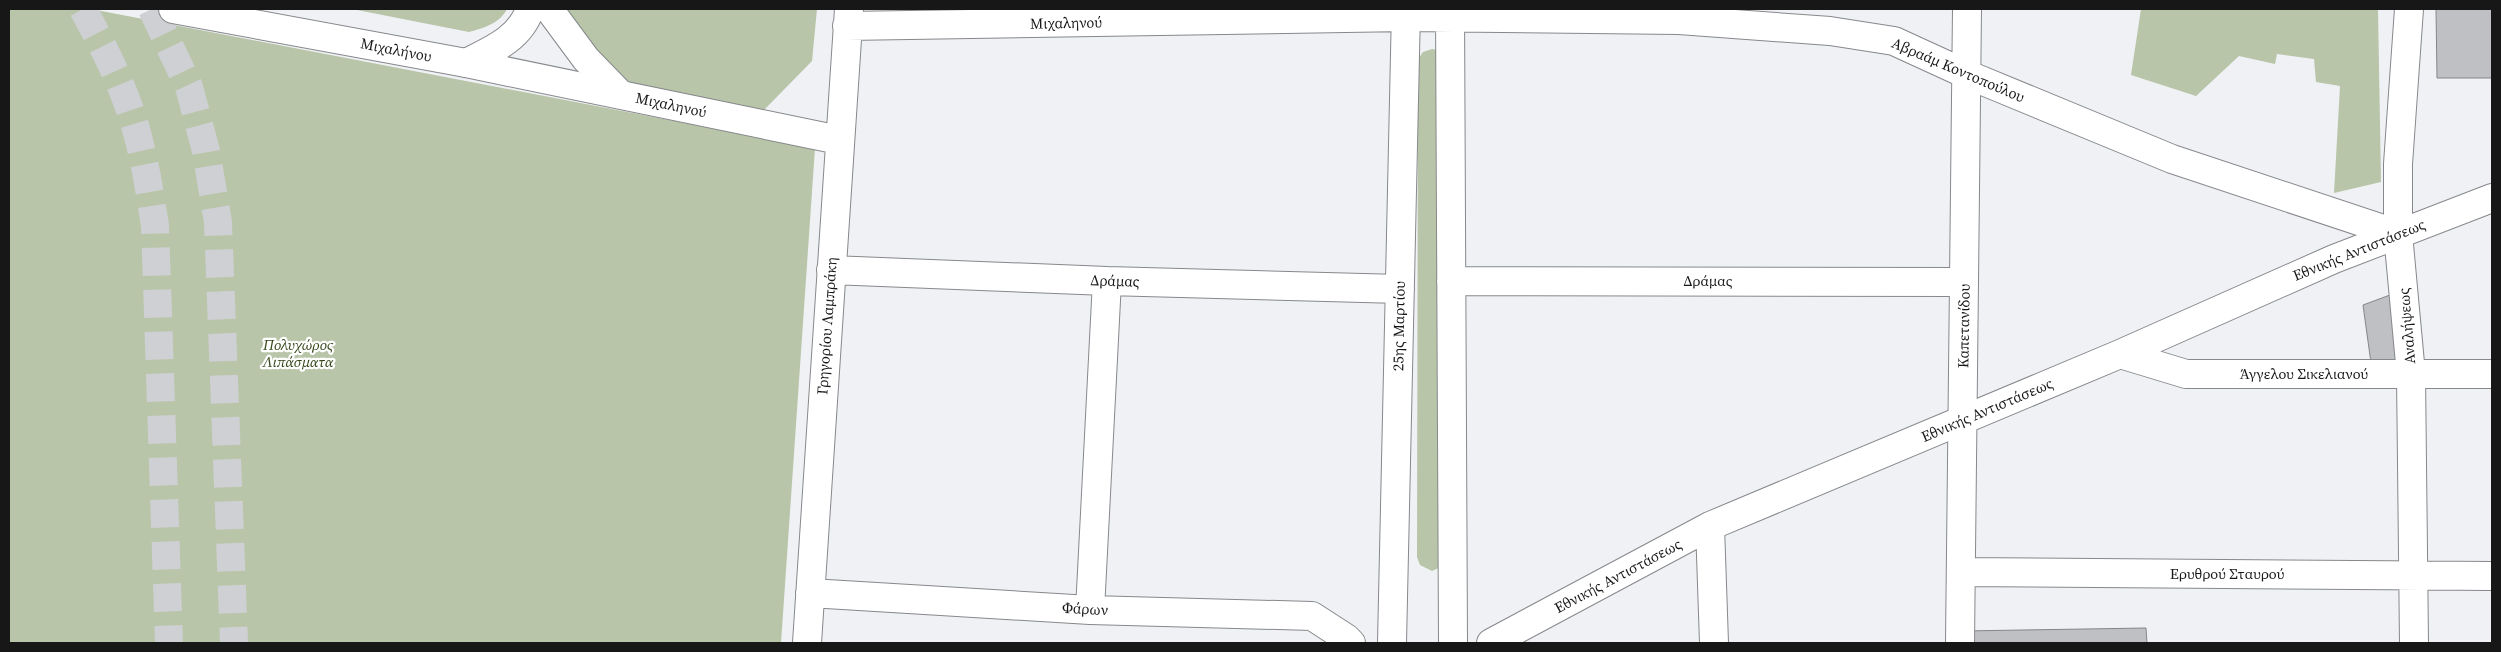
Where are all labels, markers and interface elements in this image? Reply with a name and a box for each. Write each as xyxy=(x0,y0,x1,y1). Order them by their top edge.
street label: Μιχαληνού xyxy=(1030,11,1102,34)
street label: Μιχαλήνου xyxy=(359,32,434,67)
street label: Αβραάμ Κοντοπούλου xyxy=(1888,32,2028,107)
street label: Μιχαληνού xyxy=(634,87,709,122)
street label: Εθνικής Αντιστάσεως xyxy=(2289,213,2428,286)
street label: Γρηγορίου Λαμπράκη xyxy=(811,256,842,395)
street label: Δράμας xyxy=(1090,269,1140,292)
street label: Δράμας xyxy=(1684,270,1733,291)
street label: 25ης Μαρτίου xyxy=(1387,281,1410,371)
street label: Καπετανίδου xyxy=(1952,284,1975,368)
street label: Αναλήψεως xyxy=(2393,287,2420,365)
park label: Πολυχώρος Λιπάσματα xyxy=(262,334,334,372)
street label: Άγγελου Σικελιανού xyxy=(2240,363,2368,384)
street label: Εθνικής Αντιστάσεως xyxy=(1918,372,2056,447)
street label: Εθνικής Αντιστάσεως xyxy=(1550,533,1685,618)
street label: Ερυθρού Σταυρού xyxy=(2170,563,2284,584)
street label: Φάρων xyxy=(1061,597,1109,620)

